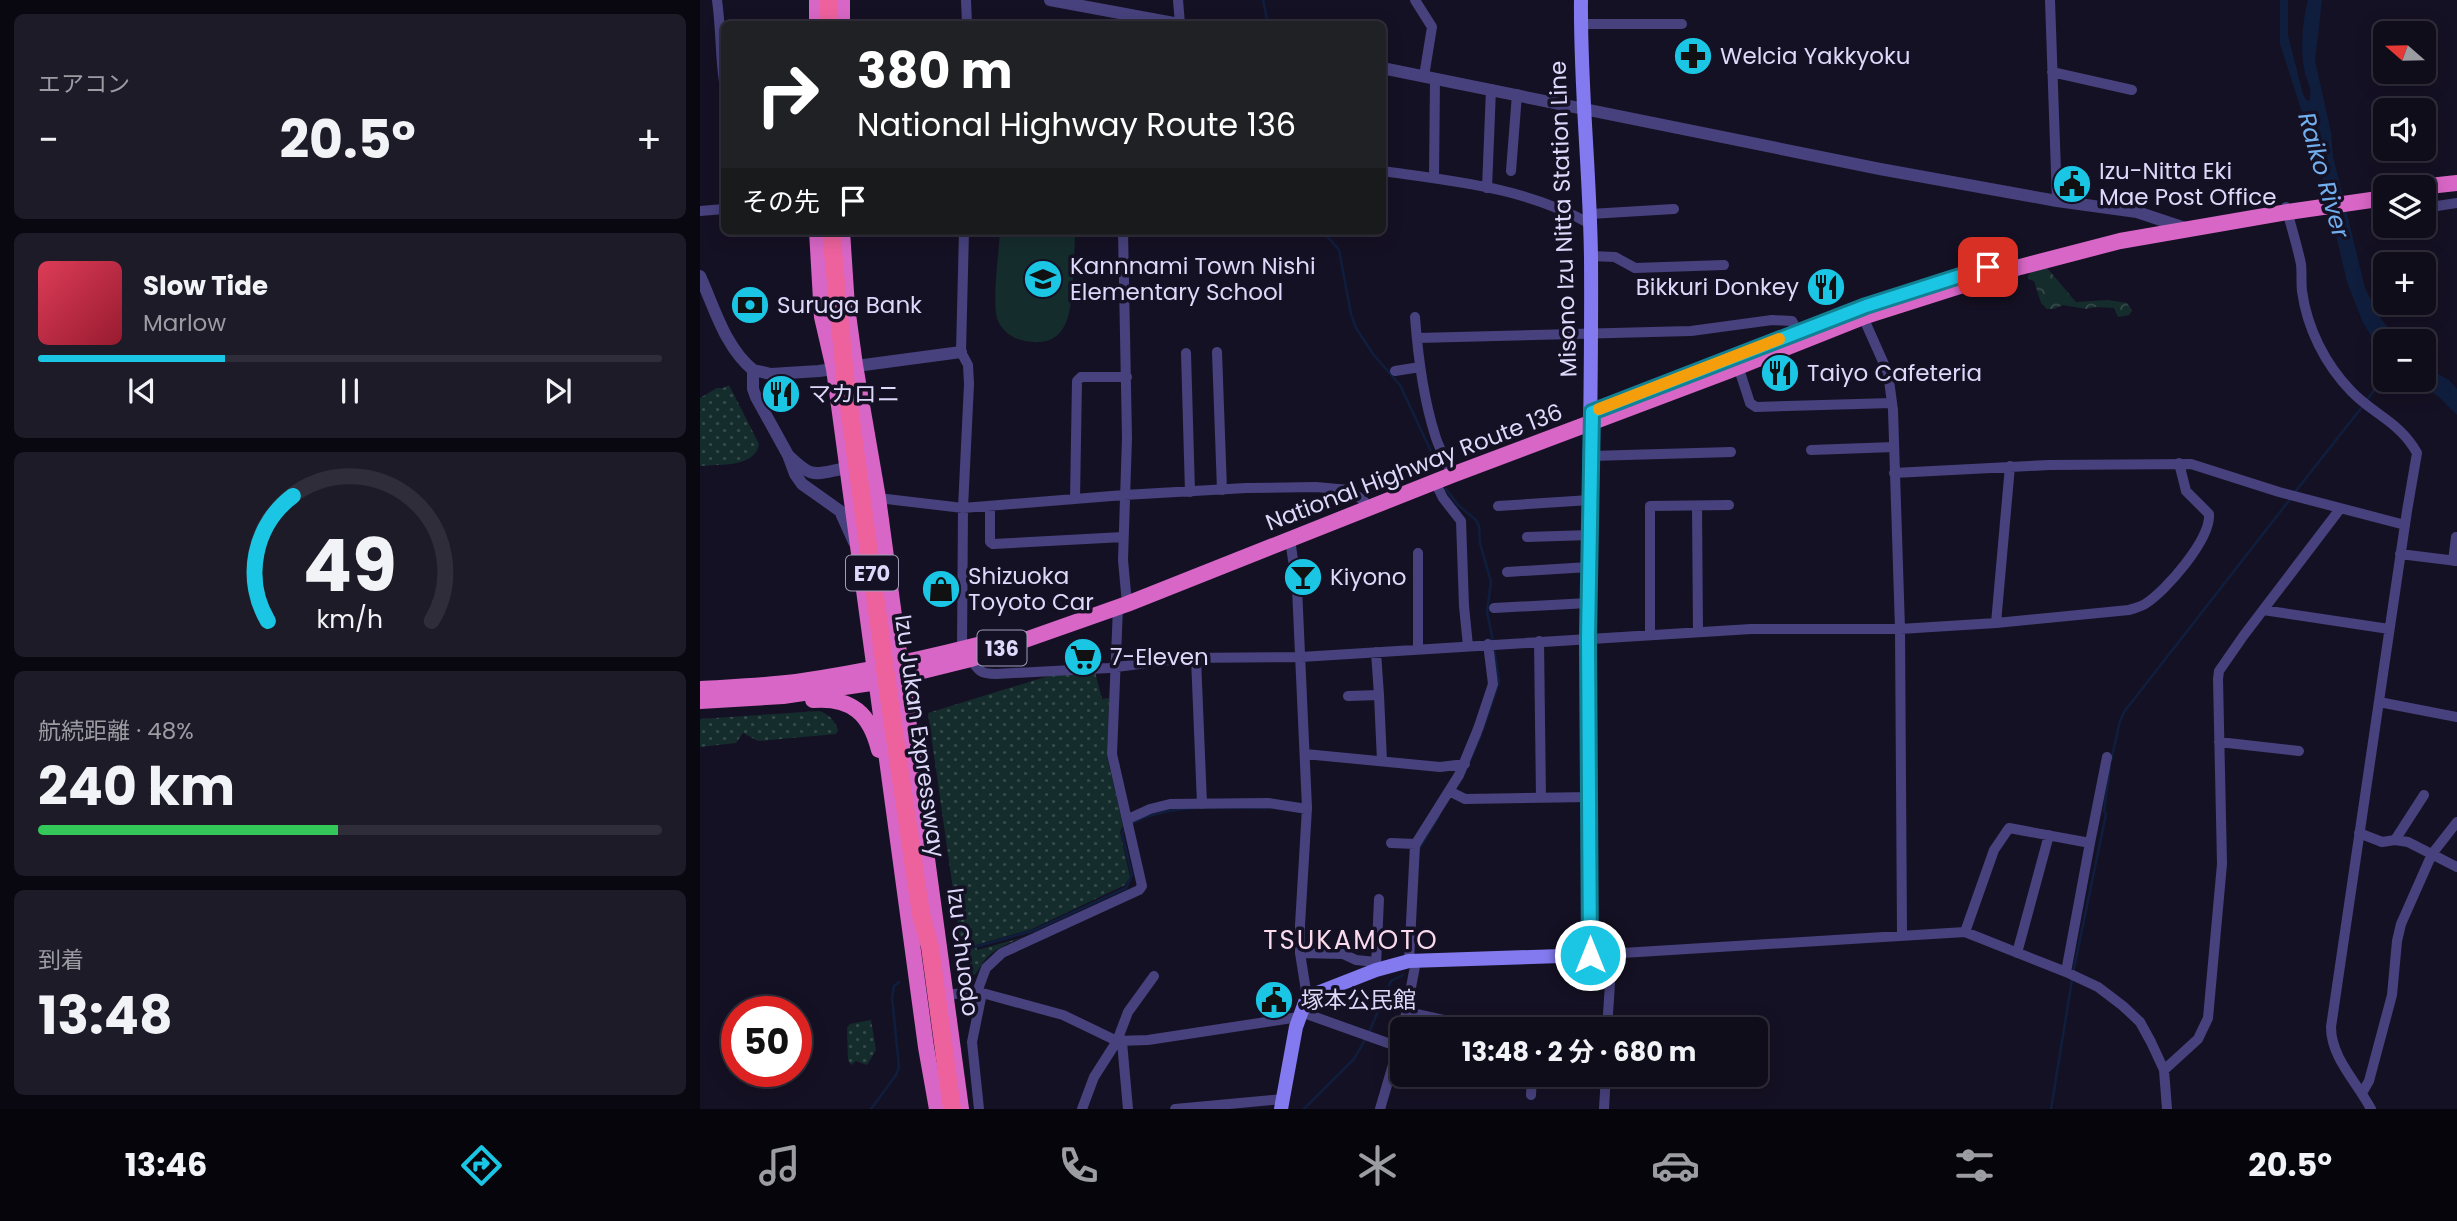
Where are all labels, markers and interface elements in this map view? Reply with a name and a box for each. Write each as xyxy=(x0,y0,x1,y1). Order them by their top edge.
north arrow xyxy=(2373,21,2436,84)
map controls xyxy=(2373,21,2436,392)
pharmacy icon: Welcia Yakkyoku xyxy=(1672,35,1714,77)
text: 380 m xyxy=(857,37,1013,105)
place label: Welcia Yakkyoku xyxy=(1720,40,1911,72)
icon: right xyxy=(742,49,833,140)
street label: Misono Izu Nitta Station Line xyxy=(1541,60,1585,378)
text: エアコン xyxy=(38,68,130,100)
button: sound xyxy=(2373,98,2436,161)
text: National Highway Route 136 xyxy=(857,102,1296,147)
text: 20.5° xyxy=(279,103,416,176)
water label: Raiko River xyxy=(2290,108,2358,243)
text: − xyxy=(38,113,59,166)
text: + xyxy=(636,113,662,166)
place label: Izu-Nitta Eki Mae Post Office xyxy=(2099,155,2276,213)
public building icon: Izu-Nitta Eki Mae Post Office xyxy=(2051,163,2093,205)
button: layers xyxy=(2373,175,2436,238)
icon: arrive xyxy=(834,182,872,220)
text: その先 xyxy=(742,184,820,220)
pin xyxy=(1958,237,2018,297)
icon: arrive xyxy=(1969,248,2007,286)
place label: Kannnami Town Nishi Elementary School xyxy=(1070,250,1316,308)
button: + xyxy=(2373,252,2436,315)
school or university icon: Kannnami Town Nishi Elementary School xyxy=(1022,258,1064,300)
restaurant icon: Bikkuri Donkey xyxy=(1805,266,1847,308)
text: Slow Tide xyxy=(143,268,268,304)
place label: Bikkuri Donkey xyxy=(1636,271,1799,303)
bank icon: Suruga Bank xyxy=(729,284,771,326)
place label: Suruga Bank xyxy=(777,289,922,321)
text: Marlow xyxy=(143,307,226,339)
button: − xyxy=(2373,329,2436,392)
restaurant icon: Taiyo Cafeteria xyxy=(1759,352,1801,394)
place label: Taiyo Cafeteria xyxy=(1807,357,1982,389)
icon: previous xyxy=(123,372,161,410)
icon: pause xyxy=(331,372,369,410)
icon: next xyxy=(539,372,577,410)
restaurant icon: マカロニ xyxy=(760,373,802,415)
place label: マカロニ xyxy=(808,378,900,410)
street label: National Highway Route 136 xyxy=(1261,396,1567,538)
text: 49 xyxy=(303,515,397,616)
road number: E70 xyxy=(846,556,898,590)
bar icon: Kiyono xyxy=(1282,556,1324,598)
place label: Shizuoka Toyoto Car xyxy=(968,560,1094,618)
place label: Kiyono xyxy=(1330,561,1407,593)
shop icon: Shizuoka Toyoto Car xyxy=(920,568,962,610)
text: km/h xyxy=(317,601,383,636)
street label: Izu Jukan Expressway xyxy=(887,613,953,859)
road number: 136 xyxy=(978,630,1026,666)
supermarket icon: 7-Eleven xyxy=(1062,636,1104,678)
place label: 7-Eleven xyxy=(1110,641,1209,673)
text: 航続距離 · 48% xyxy=(38,715,194,747)
text: 240 km xyxy=(38,750,235,823)
street label: Izu Chuodo xyxy=(939,886,987,1018)
position arrow xyxy=(1553,918,1627,992)
district label: TSUKAMOTO xyxy=(1263,922,1439,958)
text: 到着 xyxy=(38,944,84,976)
text: 13:48 xyxy=(38,979,173,1052)
public building icon: 塚本公民館 xyxy=(1253,979,1295,1021)
place label: 塚本公民館 xyxy=(1301,984,1416,1016)
speed limit sign: 50 xyxy=(721,996,812,1087)
text: 13:48 · 2 分 · 680 m xyxy=(1462,1034,1696,1070)
icon: directions xyxy=(457,1141,506,1190)
icon: music xyxy=(755,1141,804,1190)
icon: phone xyxy=(1054,1141,1103,1190)
icon: climate xyxy=(1353,1141,1402,1190)
icon: car xyxy=(1651,1141,1700,1190)
icon: filters xyxy=(1950,1141,1999,1190)
text: 13:46 xyxy=(125,1142,207,1187)
text: 20.5° xyxy=(2248,1142,2332,1187)

